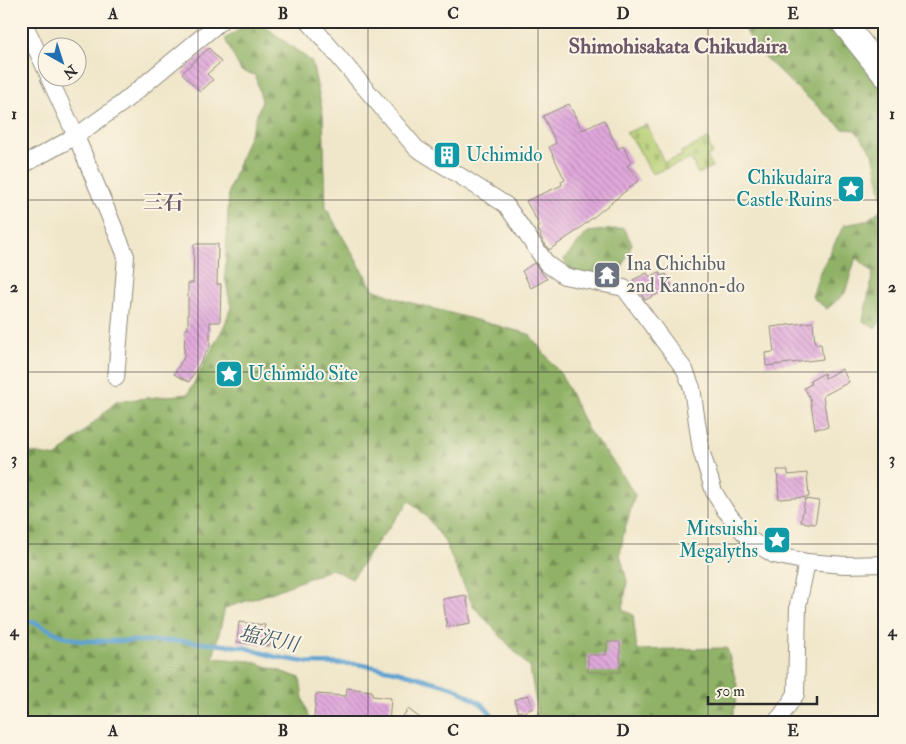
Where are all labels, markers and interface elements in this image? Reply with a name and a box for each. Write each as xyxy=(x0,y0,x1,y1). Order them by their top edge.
text: A xyxy=(107,4,119,24)
text: B xyxy=(278,4,288,24)
text: C xyxy=(447,4,459,24)
text: D xyxy=(616,4,630,24)
text: E xyxy=(787,4,799,24)
district label: Shimohisakata Chikudaira xyxy=(568,33,789,60)
north arrow xyxy=(38,38,88,88)
text: N xyxy=(59,61,81,83)
text: 1 xyxy=(11,104,17,124)
text: 1 xyxy=(889,104,895,124)
building icon: Uchimido xyxy=(432,140,462,170)
place label: Uchimido xyxy=(466,143,542,167)
place label: Chikudaira Castle Ruins xyxy=(736,166,832,212)
place icon: Chikudaira Castle Ruins xyxy=(836,174,866,204)
district label: 三石 xyxy=(143,190,183,215)
place label: Ina Chichibu 2nd Kannon-do xyxy=(626,252,745,298)
temple icon: Ina Chichibu 2nd Kannon-do xyxy=(592,260,622,290)
text: 2 xyxy=(10,277,18,297)
text: 2 xyxy=(888,277,896,297)
place icon: Uchimido Site xyxy=(214,359,244,389)
place label: Uchimido Site xyxy=(248,362,358,386)
text: 3 xyxy=(11,449,17,469)
text: 3 xyxy=(889,449,895,469)
place label: Mitsuishi Megalyths xyxy=(679,517,758,563)
place icon: Mitsuishi Megalyths xyxy=(762,525,792,555)
text: 4 xyxy=(9,621,20,641)
water label: 塩沢川 xyxy=(237,621,303,658)
text: 4 xyxy=(887,621,898,641)
scale bar xyxy=(708,674,817,706)
text: 50 m xyxy=(716,682,745,701)
text: A xyxy=(107,721,119,741)
text: B xyxy=(278,721,288,741)
text: C xyxy=(447,721,459,741)
text: D xyxy=(616,721,630,741)
text: E xyxy=(787,721,799,741)

